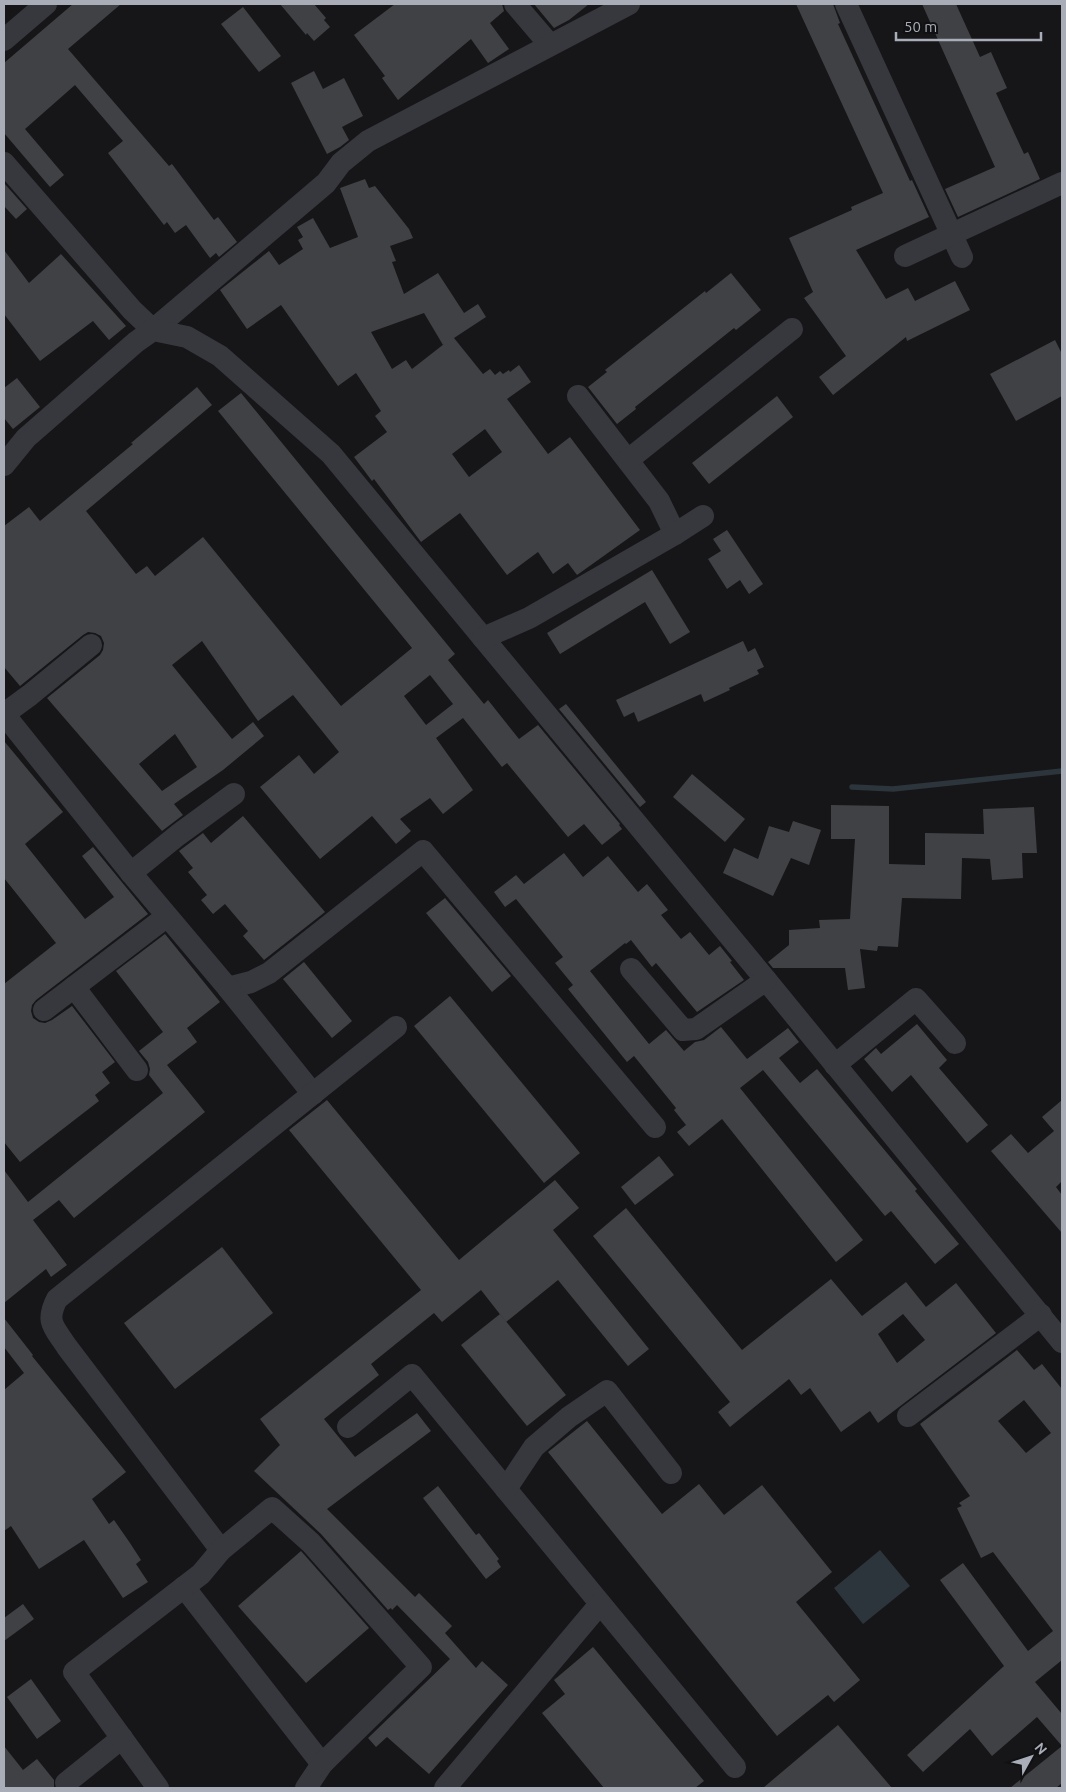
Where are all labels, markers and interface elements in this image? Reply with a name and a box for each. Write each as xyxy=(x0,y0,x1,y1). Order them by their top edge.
scale bar xyxy=(896,10,1041,42)
text: 50 m xyxy=(904,18,937,35)
north arrow xyxy=(1006,1732,1056,1782)
text: N xyxy=(1031,1739,1050,1758)

